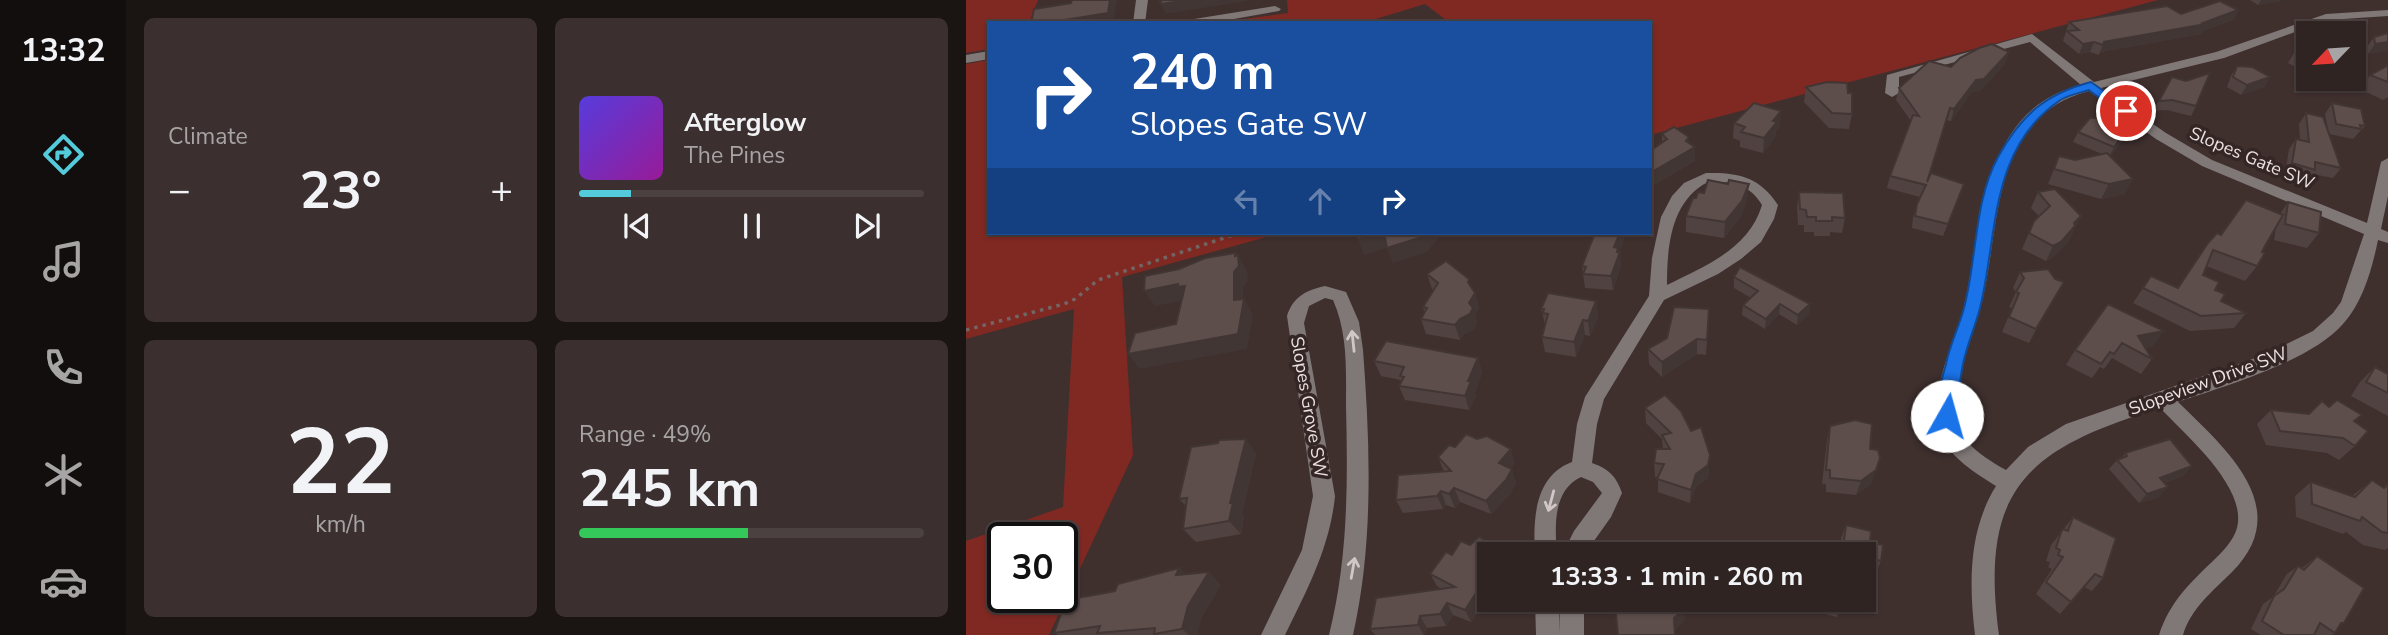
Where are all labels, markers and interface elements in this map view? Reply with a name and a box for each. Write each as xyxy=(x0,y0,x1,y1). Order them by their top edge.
north arrow xyxy=(2296,21,2366,91)
map controls xyxy=(2296,21,2366,91)
text: 13:32 xyxy=(21,29,105,72)
text: 240 m xyxy=(1130,39,1274,106)
icon: right xyxy=(1015,49,1106,140)
pin xyxy=(2096,81,2156,141)
icon: arrive xyxy=(2107,92,2145,130)
text: Slopes Gate SW xyxy=(1130,103,1367,146)
text: Afterglow xyxy=(684,105,807,140)
text: Climate xyxy=(168,121,248,152)
street label: Slopes Gate SW xyxy=(2186,121,2318,195)
icon: directions xyxy=(39,130,88,179)
text: The Pines xyxy=(684,140,785,171)
text: 23° xyxy=(299,155,382,226)
text: − xyxy=(168,165,191,216)
text: + xyxy=(490,165,513,216)
icon: left xyxy=(1228,182,1266,220)
icon: ahead xyxy=(1301,182,1339,220)
icon: right xyxy=(1374,182,1412,220)
icon: previous xyxy=(618,207,656,245)
icon: pause xyxy=(733,207,771,245)
icon: next xyxy=(848,207,886,245)
icon: music xyxy=(39,237,88,286)
one-way arrow xyxy=(1346,330,1359,353)
street label: Slopes Grove SW xyxy=(1285,335,1333,480)
street label: Slopeview Drive SW xyxy=(2125,341,2291,421)
icon: phone xyxy=(39,343,88,392)
position arrow xyxy=(1910,379,1984,453)
text: 22 xyxy=(286,401,395,525)
text: Range · 49% xyxy=(579,419,711,450)
icon: climate xyxy=(39,450,88,499)
text: 245 km xyxy=(579,453,760,524)
one-way arrow xyxy=(1544,489,1557,512)
text: km/h xyxy=(315,509,366,540)
speed limit sign: 30 xyxy=(987,522,1078,613)
icon: car xyxy=(39,557,88,606)
one-way arrow xyxy=(1347,557,1361,580)
text: 13:33 · 1 min · 260 m xyxy=(1550,559,1803,594)

